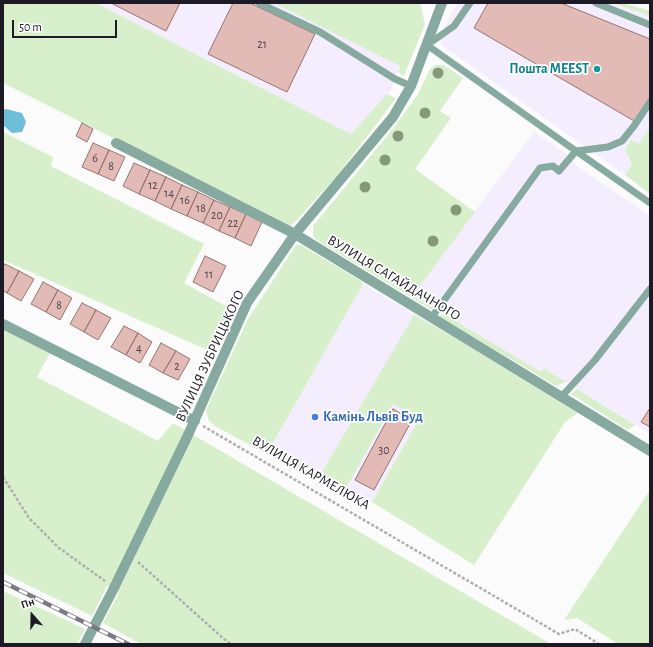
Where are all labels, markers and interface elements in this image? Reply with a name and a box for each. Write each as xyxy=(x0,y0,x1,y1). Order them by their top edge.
scale bar xyxy=(14,12,119,38)
text: 50 m xyxy=(19,21,42,33)
house number: 21 xyxy=(257,37,267,51)
place label: Пошта MEEST xyxy=(509,61,589,77)
marker: Пошта MEEST xyxy=(592,64,602,74)
house number: 6 xyxy=(92,151,98,165)
house number: 8 xyxy=(108,159,114,173)
house number: 12 xyxy=(148,178,158,192)
house number: 14 xyxy=(164,186,174,200)
house number: 16 xyxy=(180,193,190,207)
house number: 18 xyxy=(196,201,206,215)
house number: 20 xyxy=(211,208,223,222)
house number: 22 xyxy=(228,216,238,230)
street label: ВУЛИЦЯ САГАЙДАЧНОГО xyxy=(324,232,464,324)
house number: 11 xyxy=(205,267,213,281)
street label: ВУЛИЦЯ ЗУБРИЦЬКОГО xyxy=(172,287,248,425)
house number: 8 xyxy=(56,298,62,312)
house number: 4 xyxy=(136,341,142,355)
house number: 2 xyxy=(174,359,180,373)
place label: Камінь Львів Буд xyxy=(323,409,423,425)
marker: Камінь Львів Буд xyxy=(310,412,320,422)
street label: ВУЛИЦЯ КАРМЕЛЮКА xyxy=(249,432,373,514)
house number: 30 xyxy=(378,443,390,457)
north arrow xyxy=(12,595,52,635)
text: Пн xyxy=(20,596,36,611)

